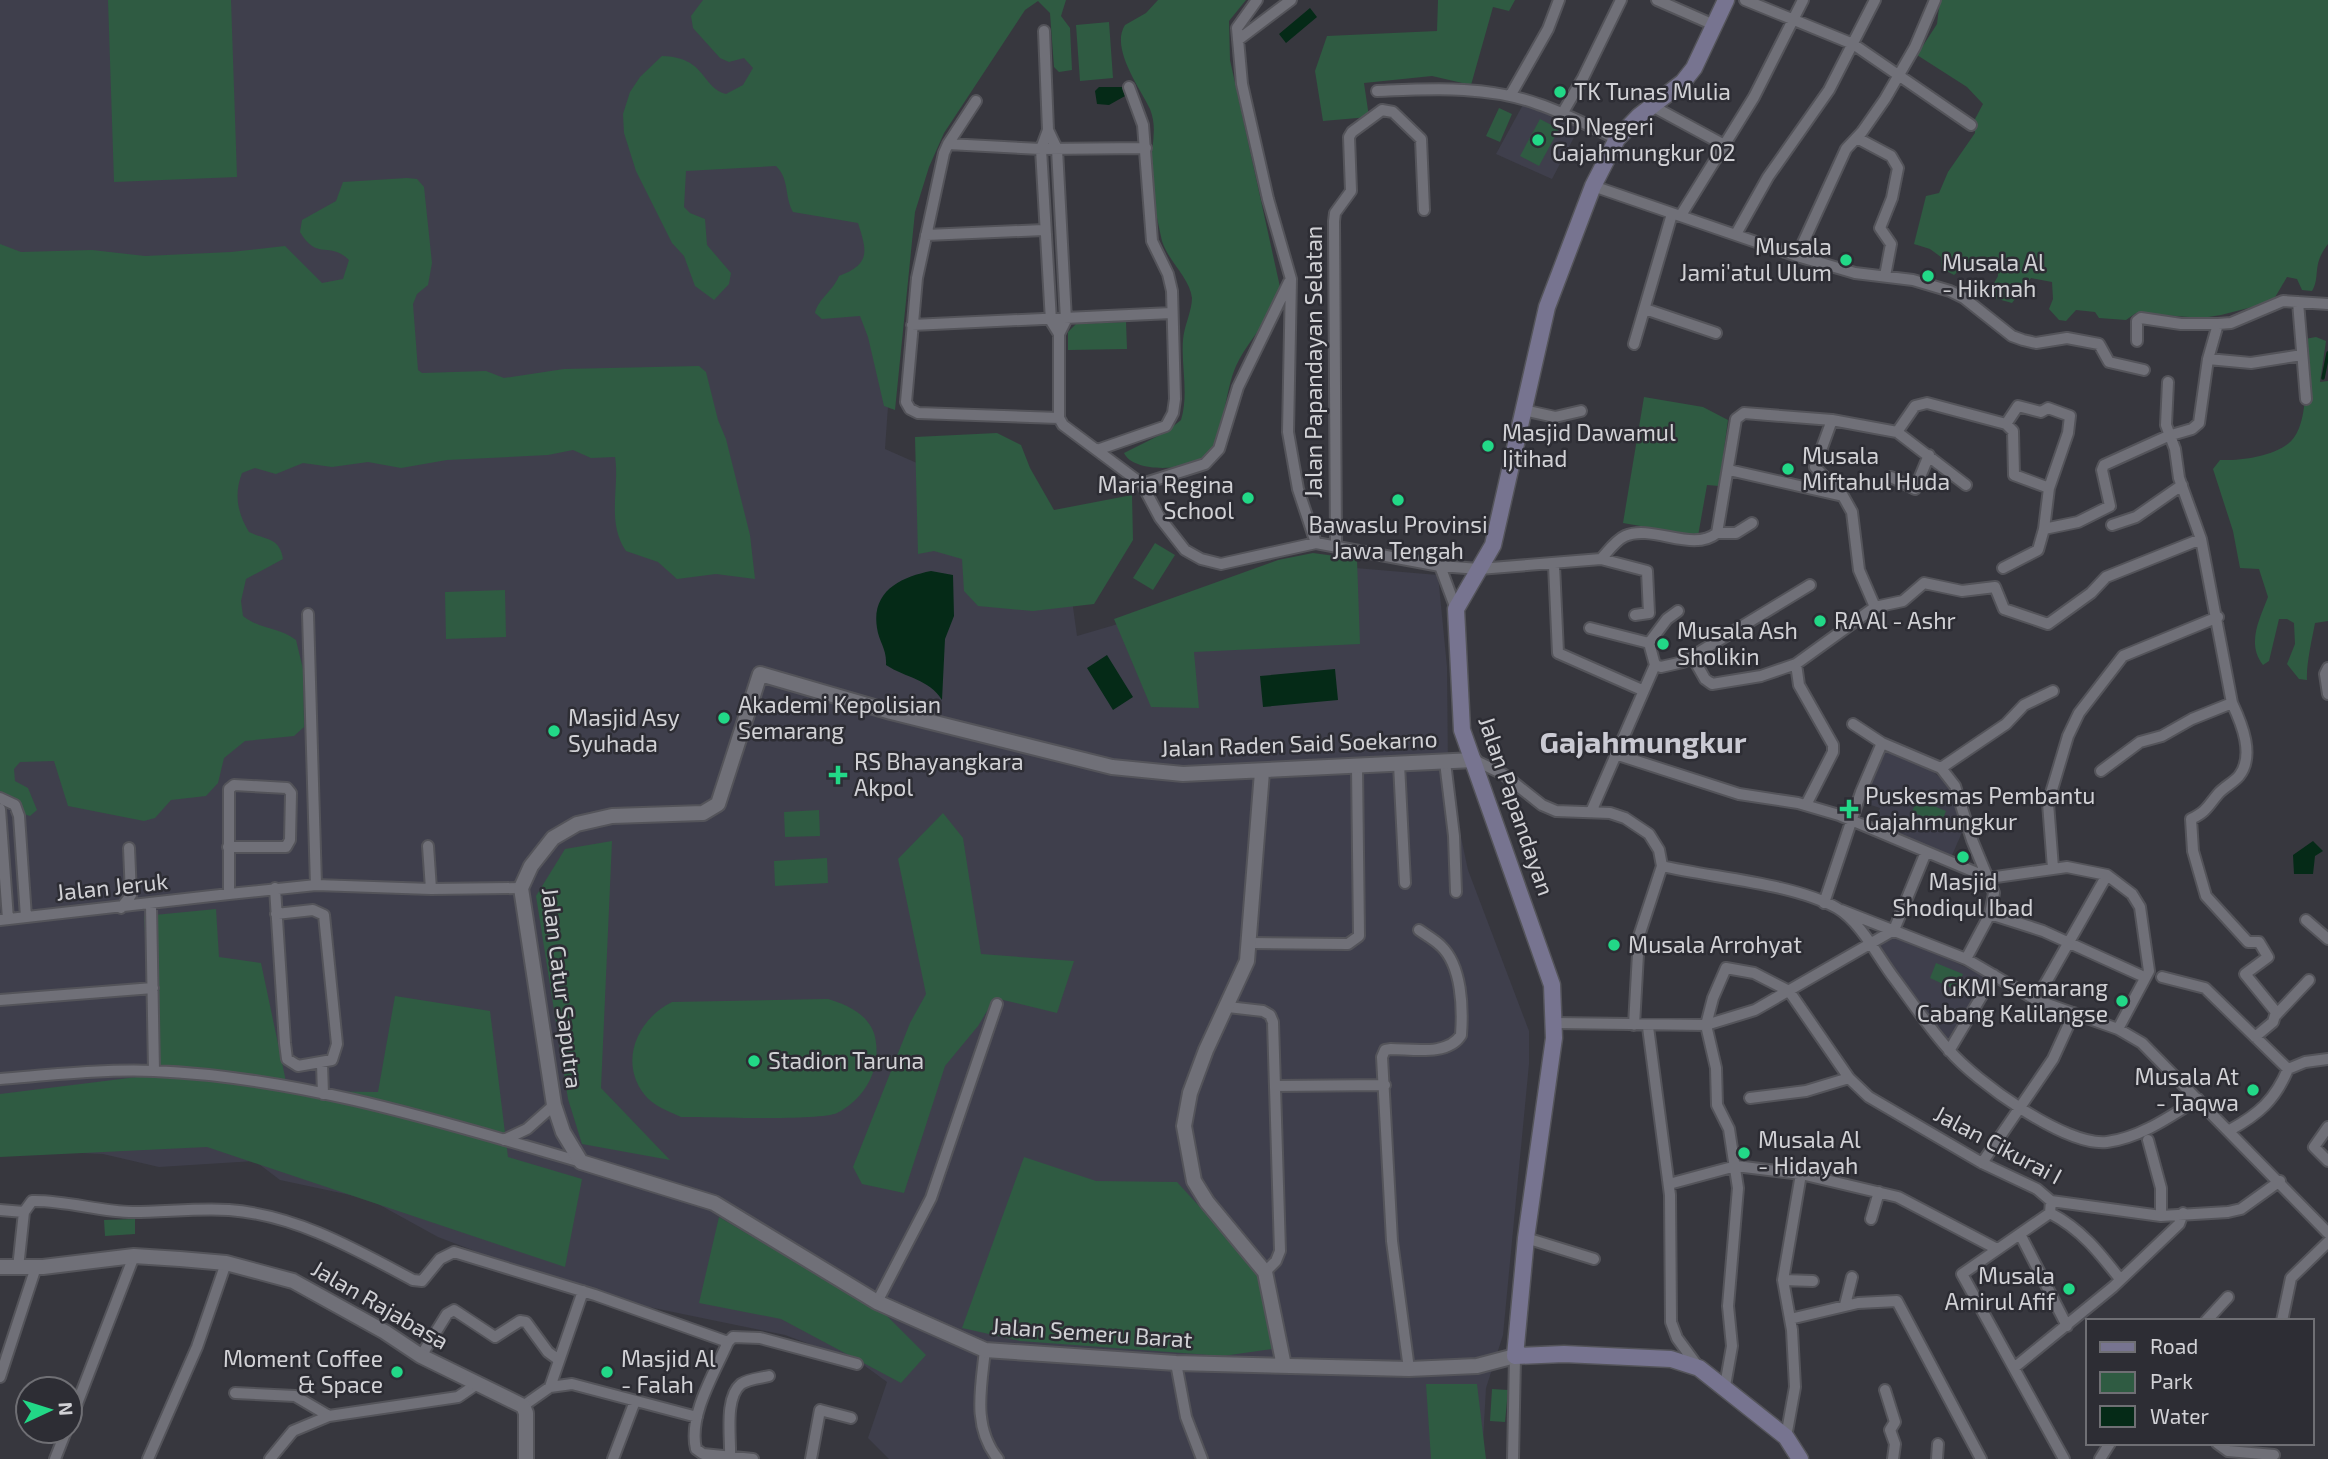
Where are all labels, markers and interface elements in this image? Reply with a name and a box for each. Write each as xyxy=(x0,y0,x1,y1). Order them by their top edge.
place label: TK Tunas Mulia xyxy=(1574,77,1731,105)
marker: TK Tunas Mulia xyxy=(1552,84,1568,100)
place label: SD Negeri Gajahmungkur 02 xyxy=(1552,112,1736,166)
marker: SD Negeri Gajahmungkur 02 xyxy=(1530,132,1546,148)
street label: Jalan Papandayan Selatan xyxy=(1299,226,1327,498)
place label: Musala Jami'atul Ulum xyxy=(1680,232,1832,286)
place label: Musala Al - Hikmah xyxy=(1942,248,2045,302)
marker: Musala Jami'atul Ulum xyxy=(1838,252,1854,268)
marker: Musala Al - Hikmah xyxy=(1920,268,1936,284)
place label: Masjid Dawamul Ijtihad xyxy=(1502,418,1676,472)
marker: Masjid Dawamul Ijtihad xyxy=(1480,438,1496,454)
place label: Musala Miftahul Huda xyxy=(1802,441,1950,495)
marker: Musala Miftahul Huda xyxy=(1780,461,1796,477)
place label: Maria Regina School xyxy=(1098,470,1234,524)
marker: Maria Regina School xyxy=(1240,490,1256,506)
marker: Bawaslu Provinsi Jawa Tengah xyxy=(1390,492,1406,508)
place label: Bawaslu Provinsi Jawa Tengah xyxy=(1308,510,1488,564)
place label: RA Al - Ashr xyxy=(1834,606,1956,634)
marker: RA Al - Ashr xyxy=(1812,613,1828,629)
place label: Musala Ash Sholikin xyxy=(1677,616,1798,670)
marker: Musala Ash Sholikin xyxy=(1655,636,1671,652)
place label: Akademi Kepolisian Semarang xyxy=(738,690,941,744)
place label: Masjid Asy Syuhada xyxy=(568,703,680,757)
marker: Akademi Kepolisian Semarang xyxy=(716,710,732,726)
street label: Jalan Papandayan xyxy=(1473,712,1561,899)
marker: Masjid Asy Syuhada xyxy=(546,723,562,739)
district label: Gajahmungkur xyxy=(1539,723,1747,759)
street label: Jalan Raden Said Soekarno xyxy=(1160,724,1438,762)
place label: RS Bhayangkara Akpol xyxy=(854,747,1024,801)
marker: RS Bhayangkara Akpol xyxy=(828,765,848,785)
place label: Puskesmas Pembantu Gajahmungkur xyxy=(1865,781,2095,835)
marker: Puskesmas Pembantu Gajahmungkur xyxy=(1839,799,1859,819)
marker: Masjid Shodiqul Ibad xyxy=(1955,849,1971,865)
street label: Jalan Jeruk xyxy=(55,866,169,906)
place label: Masjid Shodiqul Ibad xyxy=(1893,867,2033,921)
street label: Jalan Catur Saputra xyxy=(537,886,589,1090)
place label: Musala Arrohyat xyxy=(1628,930,1802,958)
marker: Musala Arrohyat xyxy=(1606,937,1622,953)
place label: GKMI Semarang Cabang Kalilangse xyxy=(1917,973,2108,1027)
marker: GKMI Semarang Cabang Kalilangse xyxy=(2114,993,2130,1009)
place label: Stadion Taruna xyxy=(768,1046,924,1074)
marker: Stadion Taruna xyxy=(746,1053,762,1069)
place label: Musala At - Taqwa xyxy=(2135,1062,2239,1116)
marker: Musala At - Taqwa xyxy=(2245,1082,2261,1098)
street label: Jalan Cikurai I xyxy=(1930,1099,2067,1190)
place label: Musala Al - Hidayah xyxy=(1758,1125,1861,1179)
marker: Musala Al - Hidayah xyxy=(1736,1145,1752,1161)
street label: Jalan Rajabasa xyxy=(307,1254,454,1355)
place label: Musala Amirul Afif xyxy=(1945,1261,2056,1315)
marker: Musala Amirul Afif xyxy=(2061,1281,2077,1297)
street label: Jalan Semeru Barat xyxy=(991,1311,1194,1353)
legend xyxy=(2086,1319,2314,1445)
text: Road xyxy=(2150,1333,2198,1358)
place label: Moment Coffee & Space xyxy=(223,1344,383,1398)
place label: Masjid Al - Falah xyxy=(621,1344,716,1398)
marker: Moment Coffee & Space xyxy=(389,1364,405,1380)
marker: Masjid Al - Falah xyxy=(599,1364,615,1380)
text: Park xyxy=(2150,1368,2193,1393)
north arrow xyxy=(14,1375,84,1445)
text: N xyxy=(55,1401,78,1416)
text: Water xyxy=(2150,1403,2209,1428)

